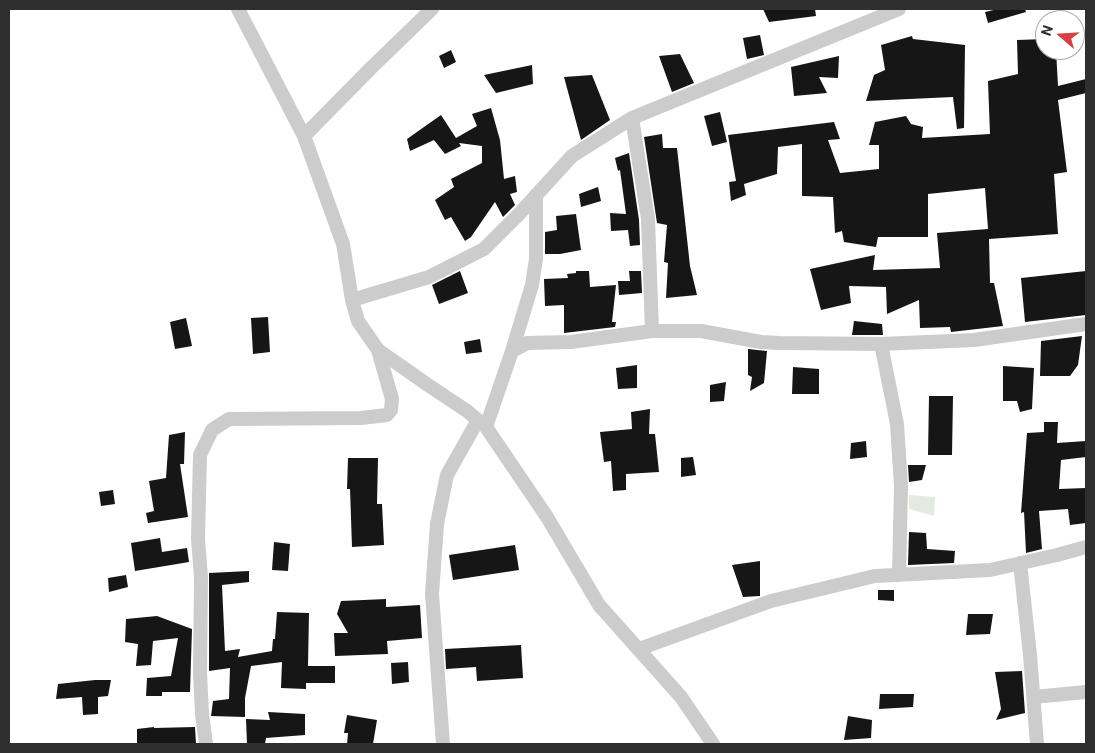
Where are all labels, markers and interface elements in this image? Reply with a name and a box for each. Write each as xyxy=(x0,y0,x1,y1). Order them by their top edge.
north arrow xyxy=(1035,10,1085,60)
text: N xyxy=(1038,23,1056,38)

